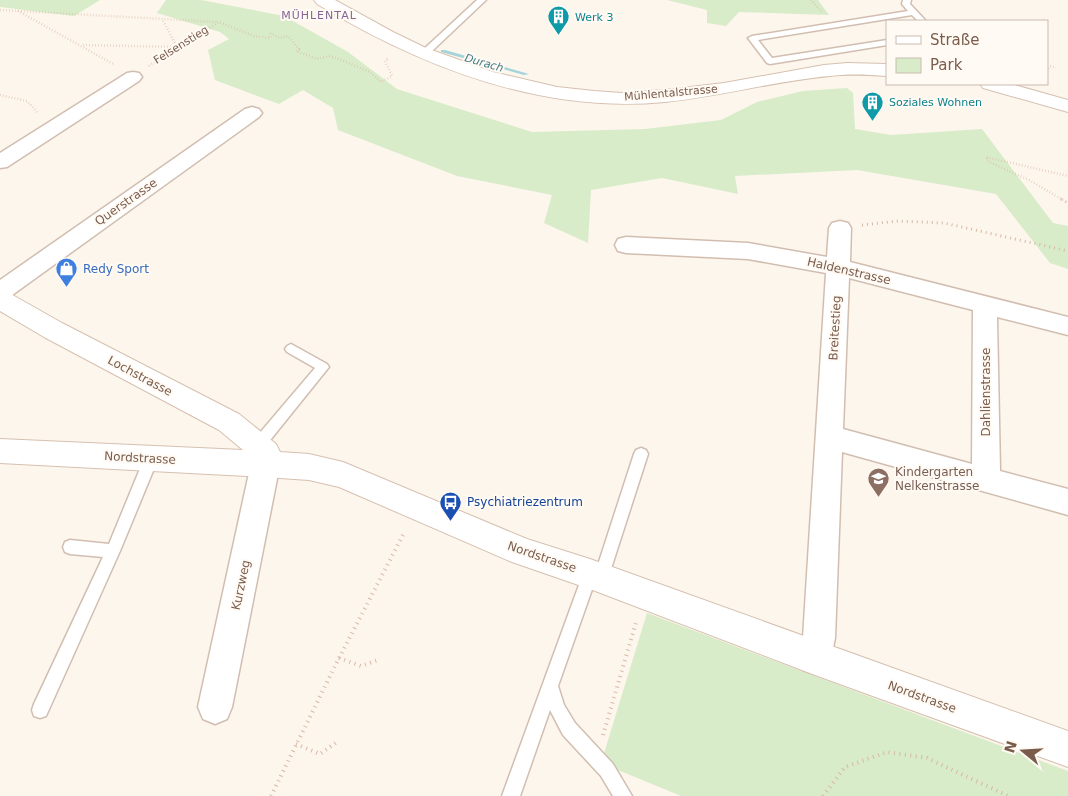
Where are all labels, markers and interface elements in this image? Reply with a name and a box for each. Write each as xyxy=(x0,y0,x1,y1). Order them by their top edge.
building icon: Werk 3 xyxy=(547,5,571,36)
district label: MÜHLENTAL xyxy=(281,9,357,22)
place label: Werk 3 xyxy=(575,11,613,24)
legend xyxy=(886,20,1048,85)
street label: Felsenstieg xyxy=(151,23,211,67)
text: Straße xyxy=(930,31,979,49)
water label: Durach xyxy=(463,51,505,75)
text: Park xyxy=(930,56,963,74)
street label: Mühlentalstrasse xyxy=(624,82,719,104)
building icon: Soziales Wohnen xyxy=(861,90,885,121)
place label: Soziales Wohnen xyxy=(889,96,982,109)
street label: Querstrasse xyxy=(92,175,160,229)
street label: Haldenstrasse xyxy=(806,255,892,287)
shop icon: Redy Sport xyxy=(55,257,79,288)
place label: Redy Sport xyxy=(83,262,149,276)
street label: Breitestieg xyxy=(826,295,844,361)
street label: Dahlienstrasse xyxy=(979,348,993,437)
street label: Lochstrasse xyxy=(105,353,175,399)
street label: Nordstrasse xyxy=(104,449,176,467)
place label: Kindergarten Nelkenstrasse xyxy=(895,465,979,493)
school or university icon: Kindergarten Nelkenstrasse xyxy=(867,467,891,498)
bus stop icon: Psychiatriezentrum xyxy=(439,490,463,521)
place label: Psychiatriezentrum xyxy=(467,495,583,509)
street label: Nordstrasse xyxy=(506,539,578,575)
street label: Kurzweg xyxy=(229,559,253,611)
street label: Nordstrasse xyxy=(886,678,958,716)
north arrow xyxy=(998,726,1048,776)
text: N xyxy=(1001,739,1020,755)

